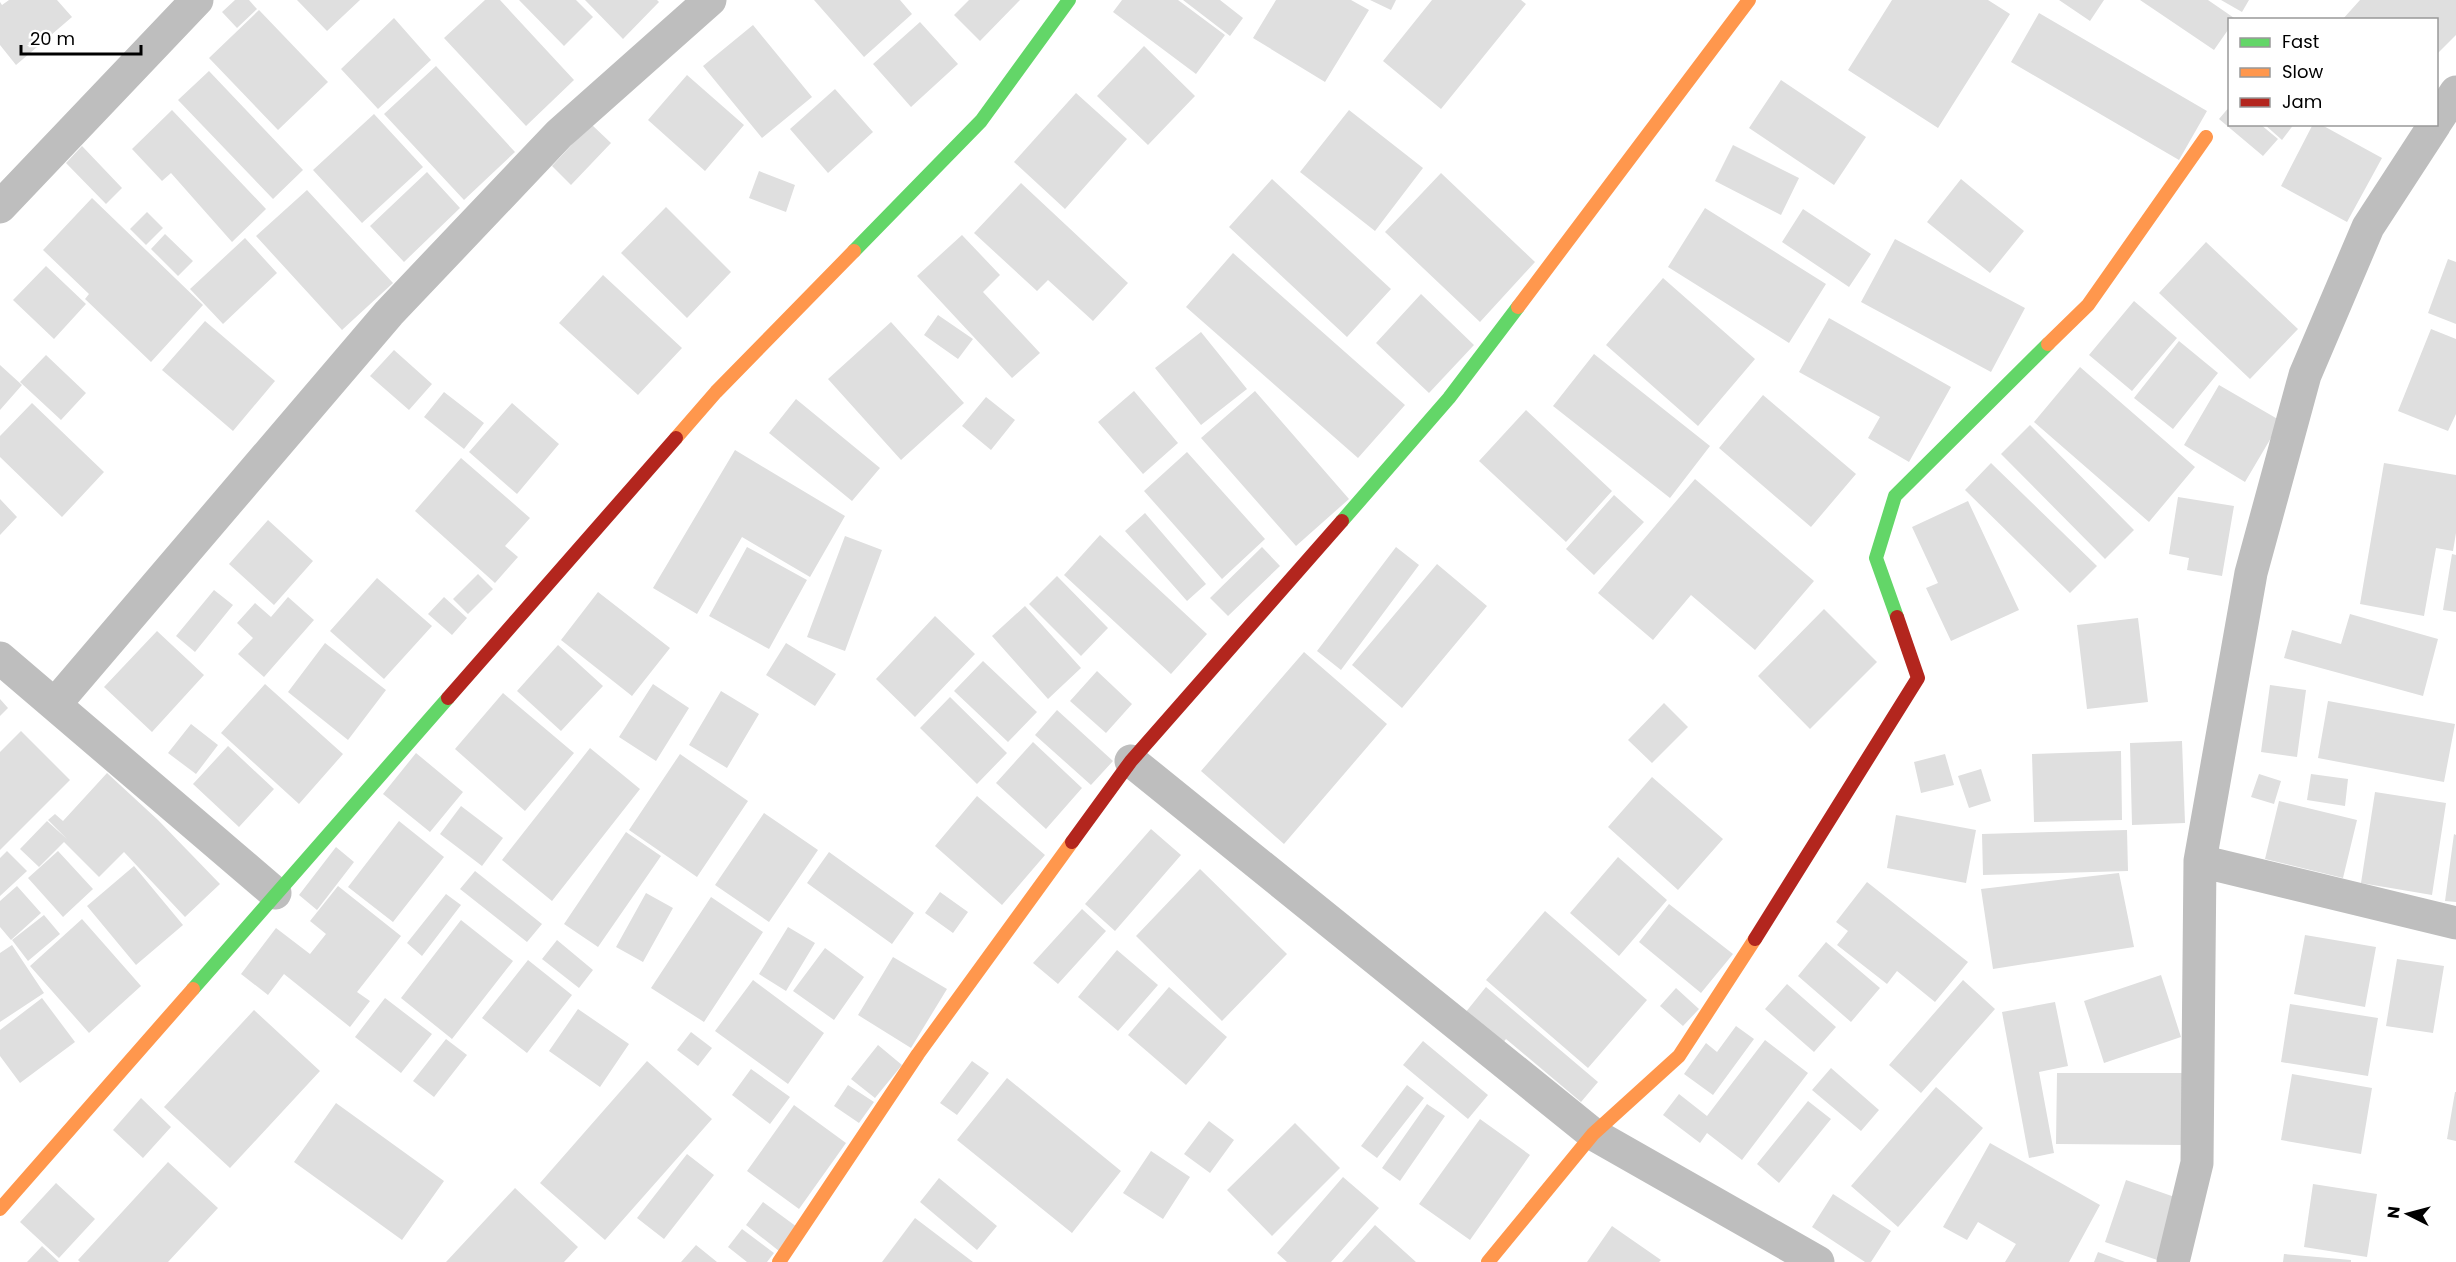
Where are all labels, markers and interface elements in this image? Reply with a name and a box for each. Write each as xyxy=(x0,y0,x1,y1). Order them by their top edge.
scale bar xyxy=(21,18,141,56)
legend xyxy=(2228,18,2438,126)
text: 20 m xyxy=(30,26,75,51)
text: Fast xyxy=(2282,29,2319,54)
text: Slow xyxy=(2282,59,2324,84)
text: Jam xyxy=(2282,89,2322,114)
north arrow xyxy=(2378,1184,2438,1244)
text: N xyxy=(2382,1205,2406,1220)

